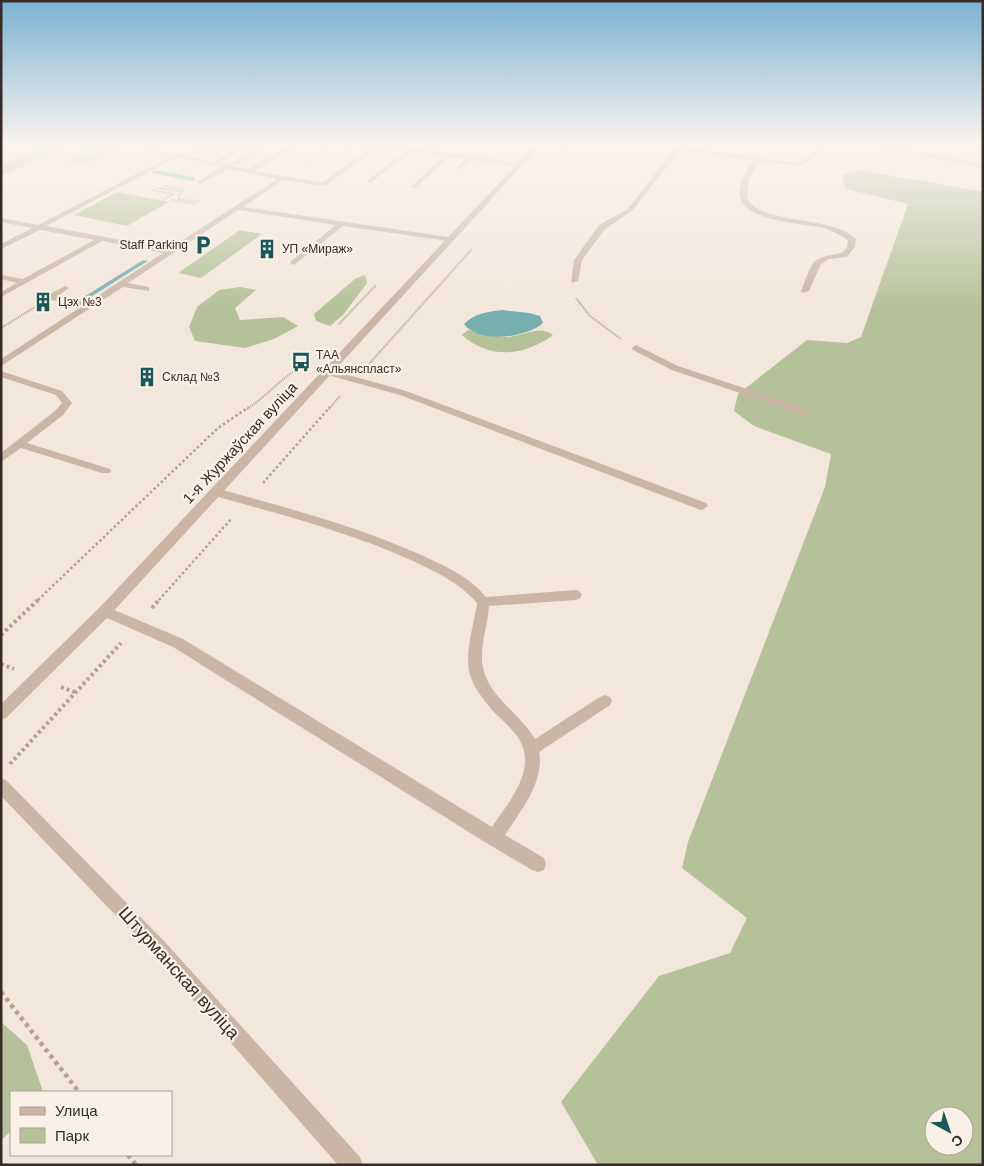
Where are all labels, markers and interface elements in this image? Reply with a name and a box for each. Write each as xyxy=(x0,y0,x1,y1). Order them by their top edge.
parking icon: Staff Parking xyxy=(192,234,214,256)
place label: Staff Parking xyxy=(120,238,188,252)
building icon: УП «Мираж» xyxy=(256,238,278,260)
place label: УП «Мираж» xyxy=(282,242,353,256)
building icon: Цэх №3 xyxy=(32,291,54,313)
place label: Цэх №3 xyxy=(58,295,102,309)
place label: ТАА «Альянспласт» xyxy=(316,348,402,376)
bus stop icon: ТАА «Альянспласт» xyxy=(290,351,312,373)
building icon: Склад №3 xyxy=(136,366,158,388)
place label: Склад №3 xyxy=(162,370,220,384)
street label: 1-я Журжаўская вуліца xyxy=(179,378,301,507)
street label: Штурманская вуліца xyxy=(114,903,244,1044)
legend xyxy=(10,1091,172,1156)
text: Улица xyxy=(55,1102,98,1119)
north arrow xyxy=(924,1106,974,1156)
text: Парк xyxy=(55,1127,89,1144)
text: С xyxy=(948,1132,966,1150)

